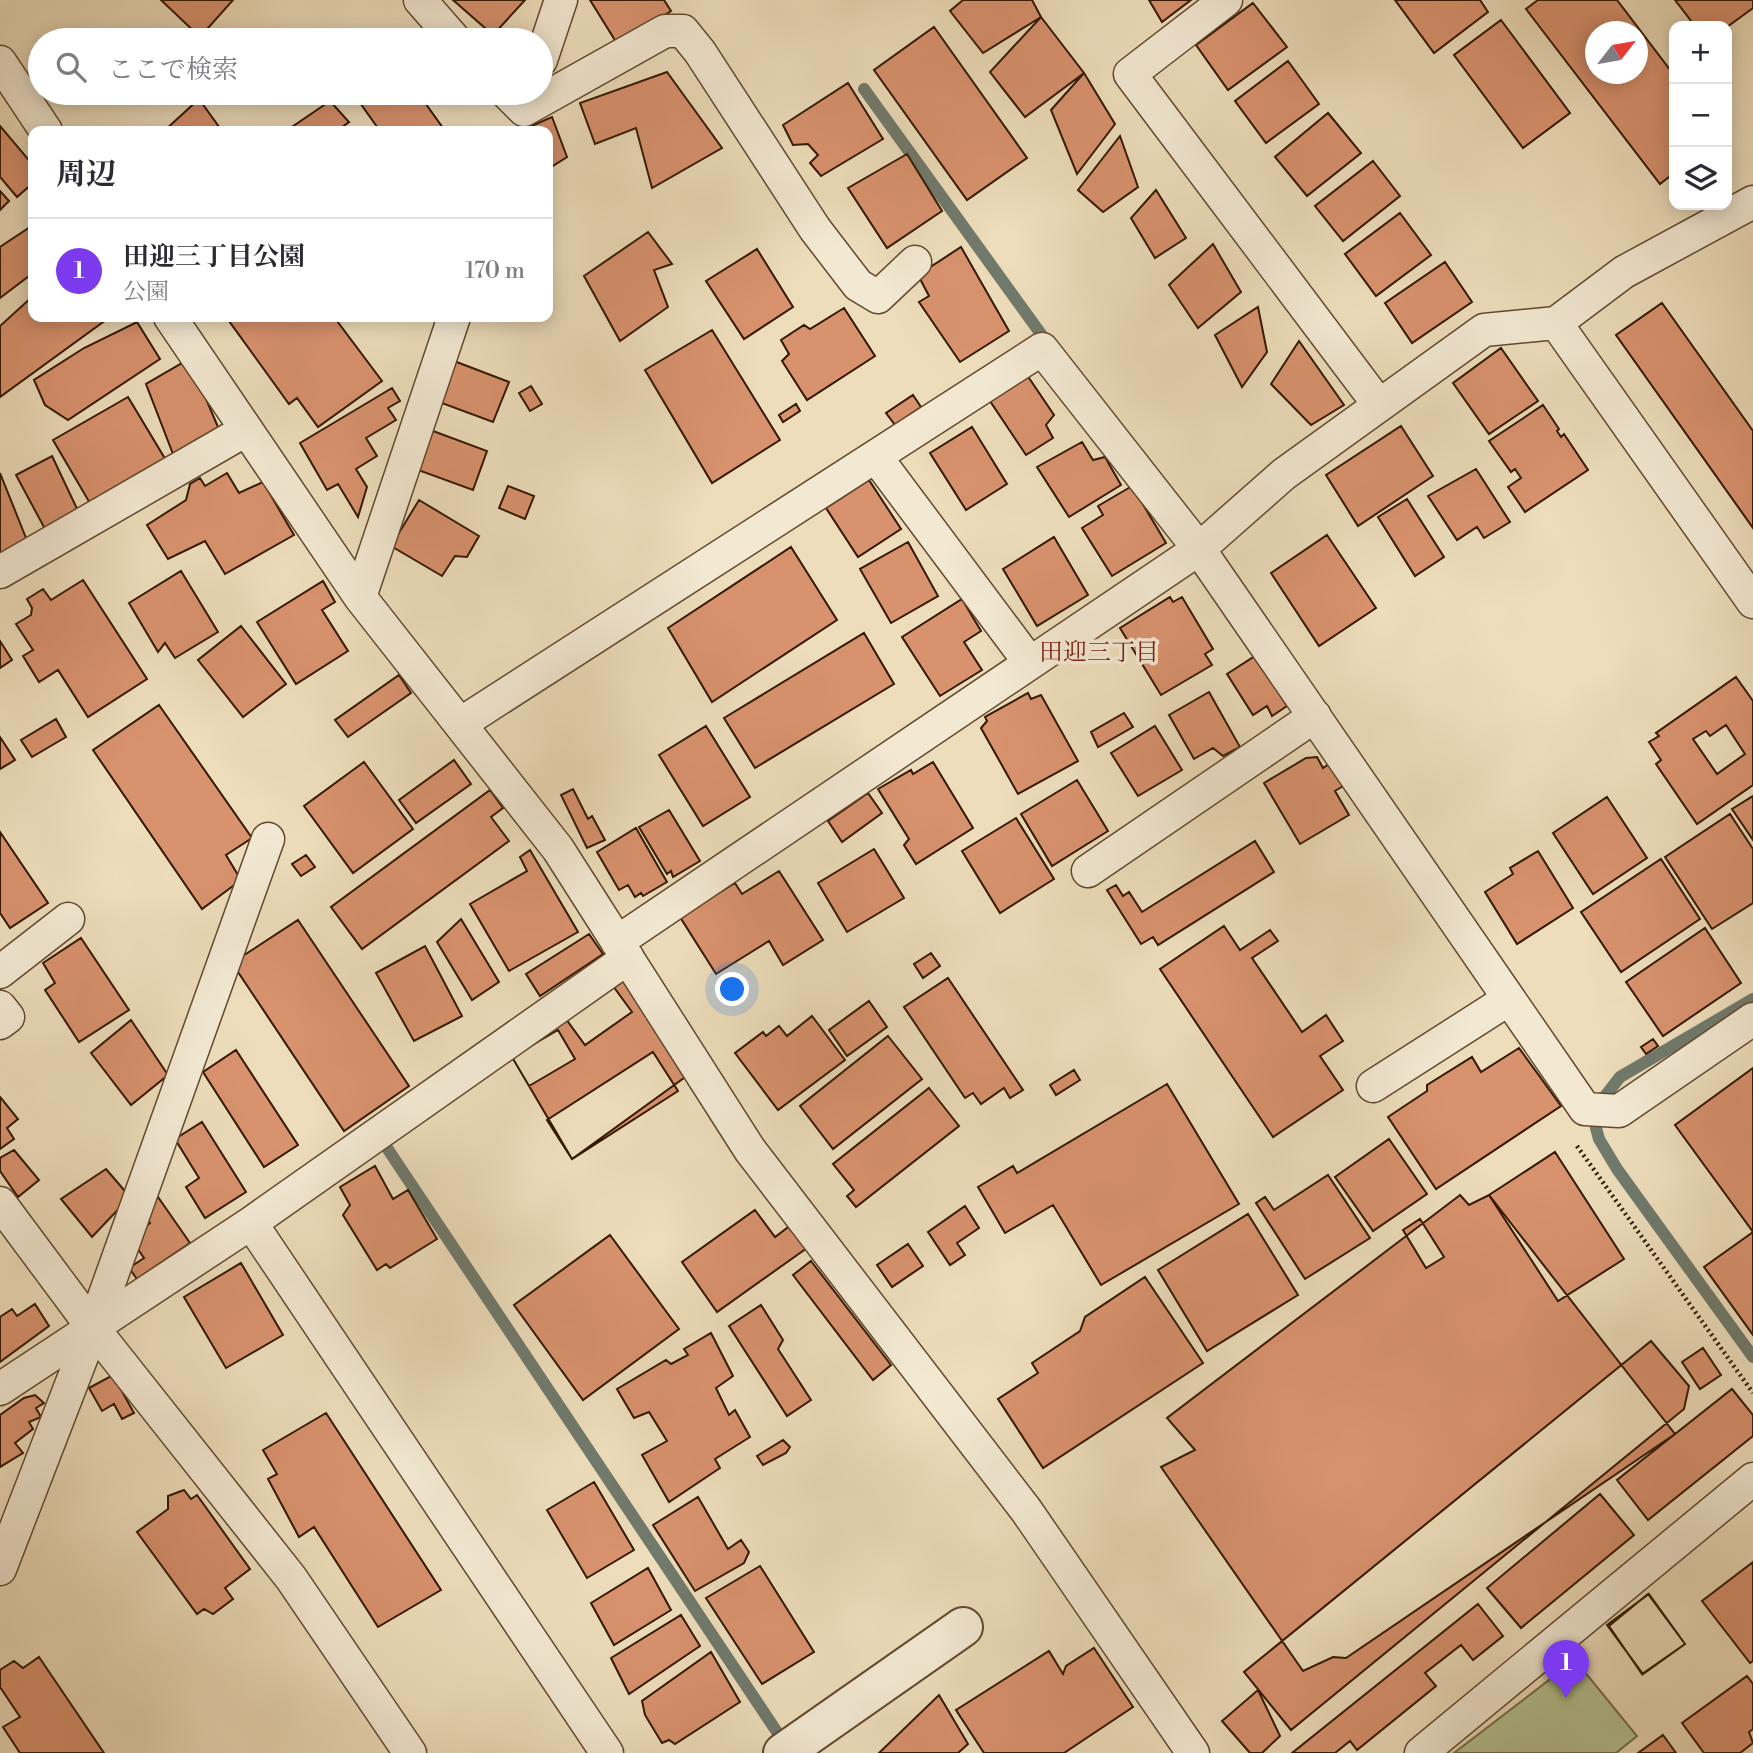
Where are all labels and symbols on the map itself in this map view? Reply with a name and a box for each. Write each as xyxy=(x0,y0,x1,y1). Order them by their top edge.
north arrow xyxy=(1585,21,1648,84)
district label: 田迎三丁目 xyxy=(1039,638,1159,668)
your location xyxy=(715,972,749,1006)
pin: 1 xyxy=(1543,1640,1589,1698)

